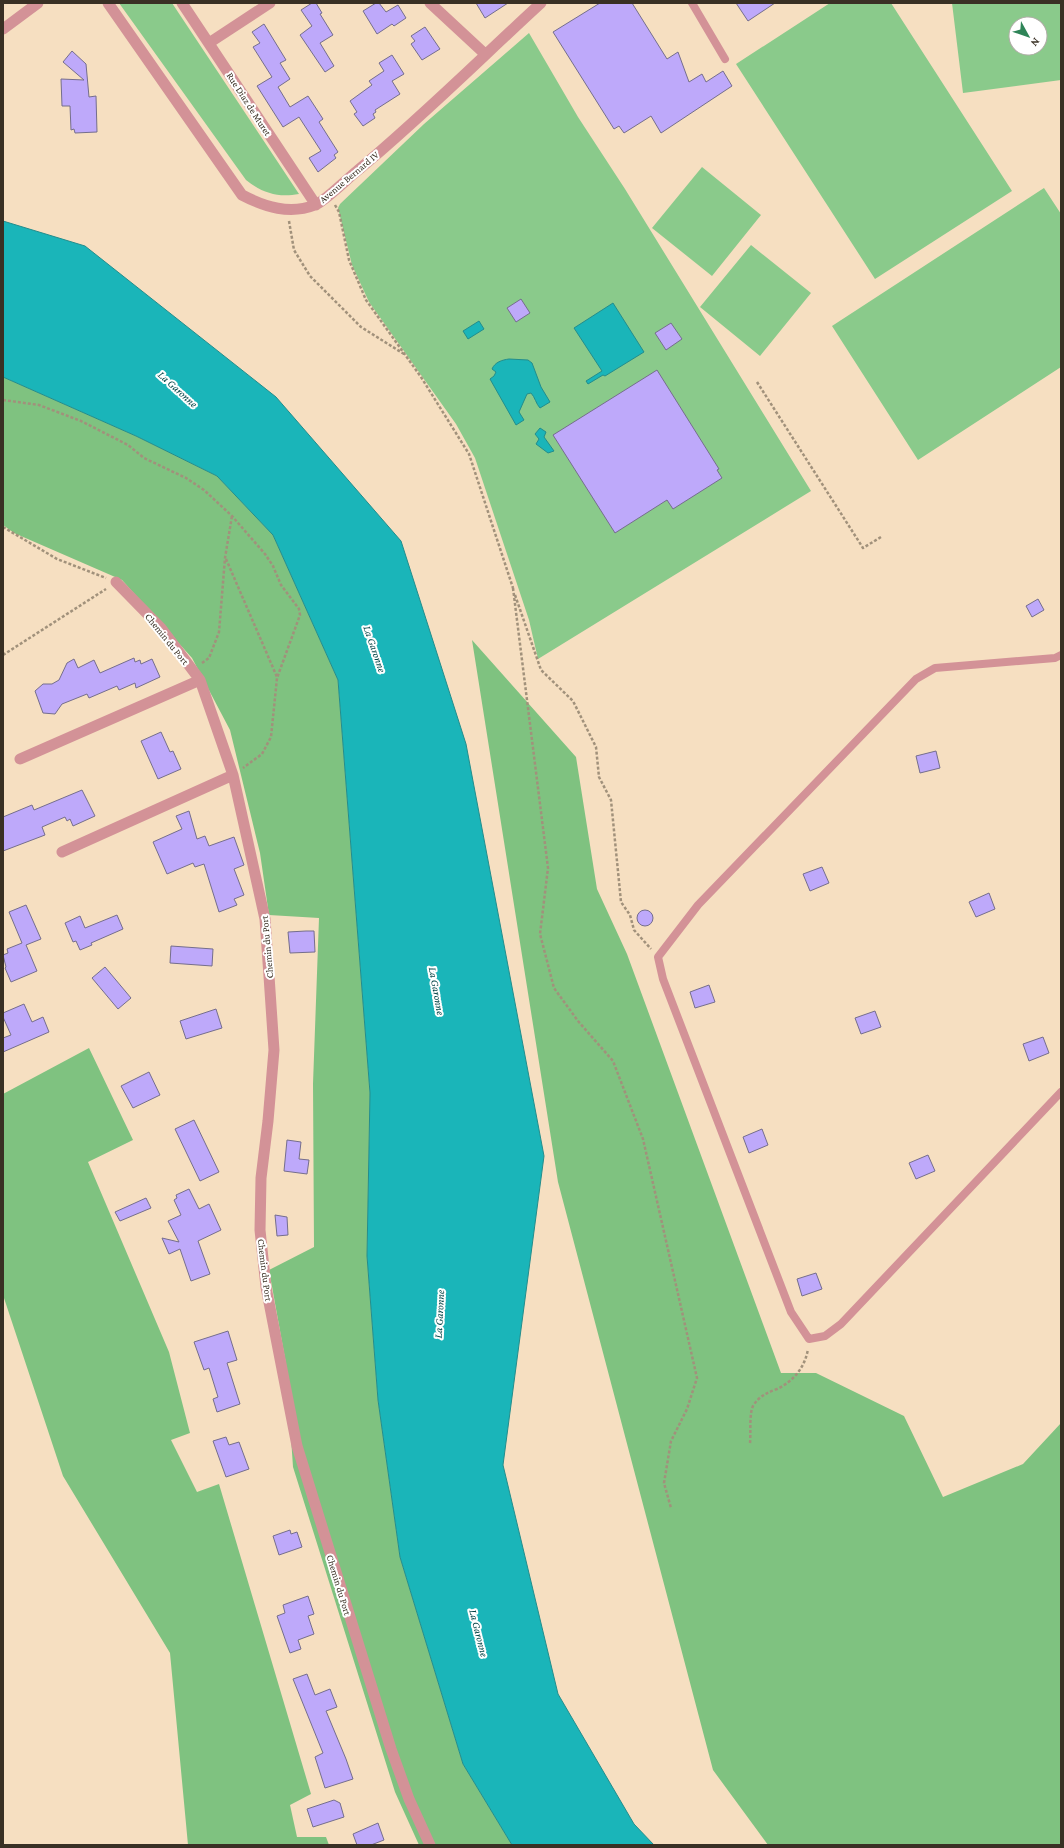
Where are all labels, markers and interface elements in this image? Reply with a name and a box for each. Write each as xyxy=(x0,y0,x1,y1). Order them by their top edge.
north arrow xyxy=(1008,16,1048,56)
text: N xyxy=(1028,36,1043,50)
street label: Rue Diaz de Muret xyxy=(224,70,274,138)
street label: Avenue Bernard IV xyxy=(317,149,381,205)
water label: La Garonne xyxy=(156,368,201,410)
street label: Chemin du Port xyxy=(143,611,191,667)
water label: La Garonne xyxy=(361,624,389,675)
street label: Chemin du Port xyxy=(259,915,275,979)
water label: La Garonne xyxy=(427,966,447,1017)
street label: Chemin du Port xyxy=(256,1238,274,1302)
water label: La Garonne xyxy=(432,1289,446,1339)
street label: Chemin du Port xyxy=(325,1553,354,1617)
water label: La Garonne xyxy=(467,1608,491,1659)

